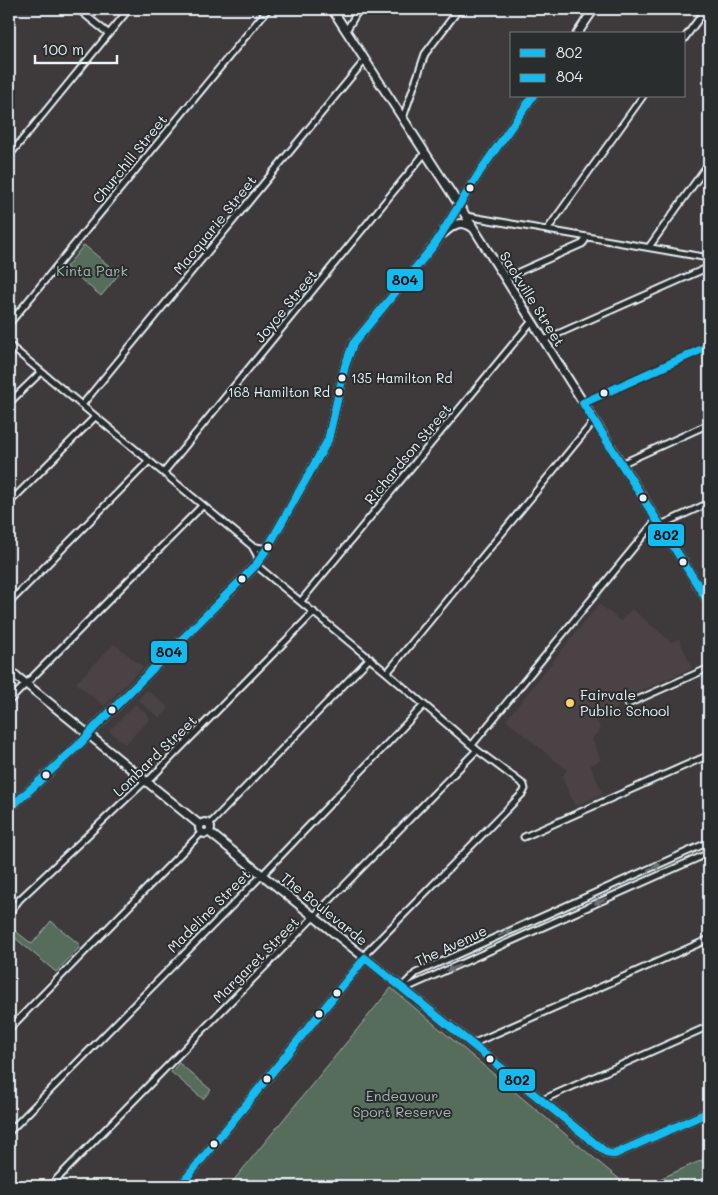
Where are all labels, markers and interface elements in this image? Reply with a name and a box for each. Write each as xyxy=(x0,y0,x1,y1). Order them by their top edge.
scale bar xyxy=(35,32,118,64)
legend xyxy=(510,32,686,98)
text: 100 m xyxy=(42,39,84,59)
text: 802 xyxy=(556,42,583,62)
text: 804 xyxy=(556,66,583,86)
street label: Churchill Street xyxy=(88,110,171,207)
street label: Macquarie Street xyxy=(169,171,261,278)
unlabelled marker xyxy=(465,183,475,193)
street label: Sackville Street xyxy=(496,248,569,350)
park label: Kinta Park xyxy=(56,261,128,280)
street label: Joyce Street xyxy=(250,265,321,346)
line badge: 804 xyxy=(386,268,424,292)
text: 804 xyxy=(392,270,418,289)
place label: 135 Hamilton Rd xyxy=(351,369,453,386)
marker: 135 Hamilton Rd xyxy=(337,373,347,383)
place label: 168 Hamilton Rd xyxy=(228,383,330,400)
marker: 168 Hamilton Rd xyxy=(334,387,344,397)
unlabelled marker xyxy=(599,388,609,398)
street label: Richardson Street xyxy=(360,399,455,508)
unlabelled marker xyxy=(638,493,648,503)
line badge: 802 xyxy=(647,523,685,547)
text: 802 xyxy=(653,525,679,544)
unlabelled marker xyxy=(263,542,273,552)
unlabelled marker xyxy=(678,557,688,567)
unlabelled marker xyxy=(237,574,247,584)
line badge: 804 xyxy=(150,640,188,664)
text: 804 xyxy=(156,642,182,661)
place label: Fairvale Public School xyxy=(580,685,670,720)
marker: Fairvale Public School xyxy=(564,697,576,709)
unlabelled marker xyxy=(107,705,117,715)
street label: Lombard Street xyxy=(109,711,201,800)
unlabelled marker xyxy=(41,770,51,780)
one-way arrow xyxy=(647,862,661,870)
street label: Madeline Street xyxy=(163,865,254,956)
street label: The Boulevarde xyxy=(277,868,372,949)
one-way arrow xyxy=(594,898,608,906)
street label: Margaret Street xyxy=(208,912,303,1007)
street label: The Avenue xyxy=(412,921,490,970)
one-way arrow xyxy=(498,929,512,937)
one-way arrow xyxy=(446,964,460,972)
unlabelled marker xyxy=(332,988,342,998)
unlabelled marker xyxy=(314,1009,324,1019)
unlabelled marker xyxy=(485,1054,495,1064)
line badge: 802 xyxy=(498,1068,536,1092)
text: 802 xyxy=(504,1070,530,1089)
unlabelled marker xyxy=(262,1074,272,1084)
park label: Endeavour Sport Reserve xyxy=(353,1086,451,1121)
unlabelled marker xyxy=(209,1139,219,1149)

